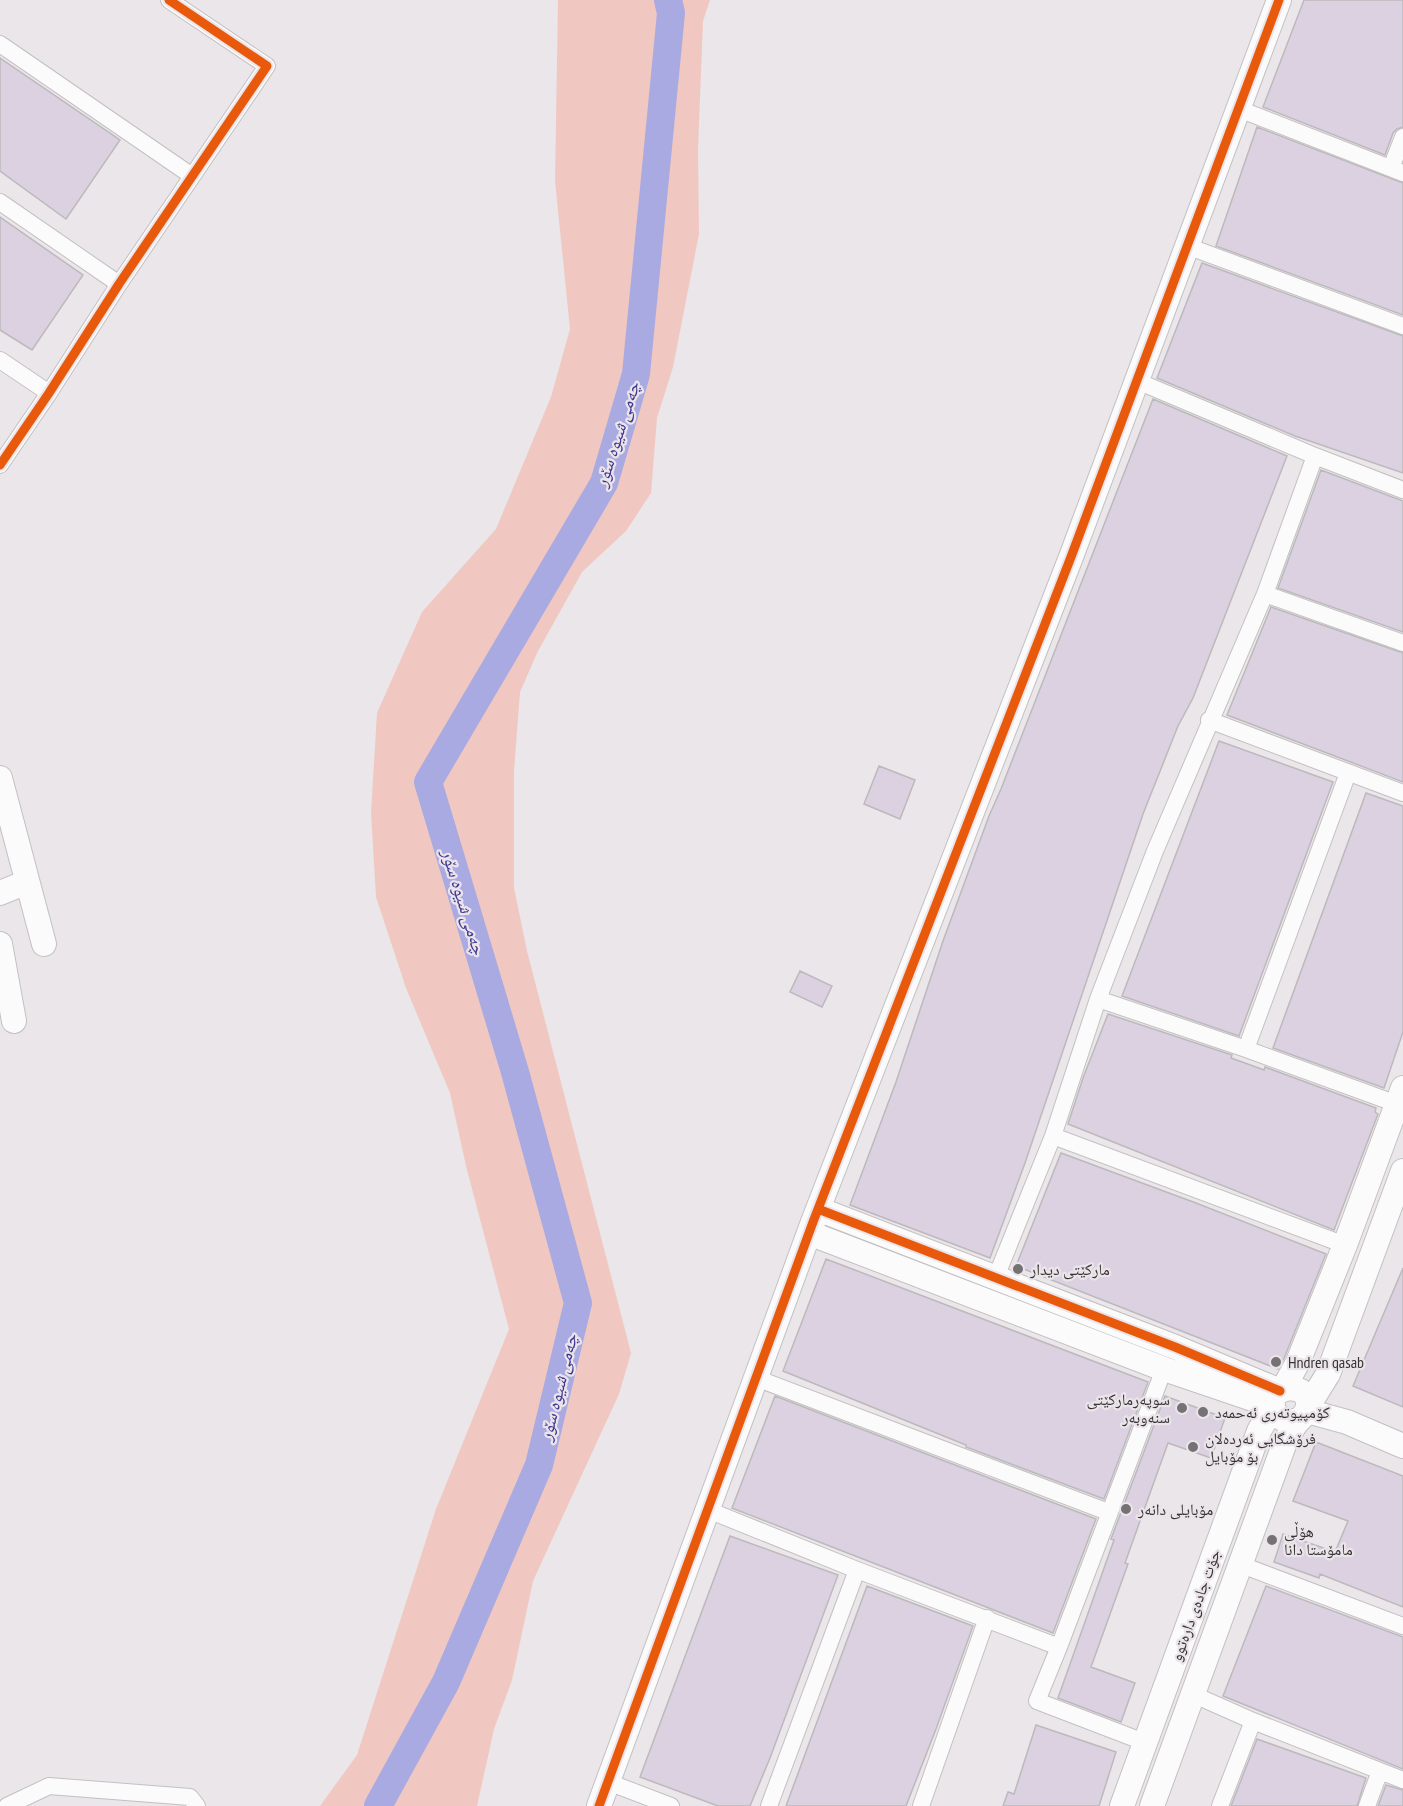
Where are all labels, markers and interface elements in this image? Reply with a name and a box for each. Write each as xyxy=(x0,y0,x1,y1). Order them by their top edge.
water label: چەمی شیوە سۆر xyxy=(589,378,645,491)
water label: چەمی شیوە سۆر xyxy=(436,845,491,958)
place label: مارکێتی دیدار xyxy=(1029,1259,1110,1280)
marker: مارکێتی دیدار xyxy=(1011,1262,1025,1276)
water label: چەمی شیوە سۆر xyxy=(533,1331,582,1445)
place label: Hndren qasab xyxy=(1288,1352,1364,1372)
marker: Hndren qasab xyxy=(1269,1355,1283,1369)
place label: سوپەرمارکێتی سنەوبەر xyxy=(1086,1389,1170,1427)
marker: سوپەرمارکێتی سنەوبەر xyxy=(1175,1401,1189,1415)
place label: کۆمپیوتەری ئەحمەد xyxy=(1215,1402,1330,1423)
marker: کۆمپیوتەری ئەحمەد xyxy=(1196,1405,1210,1419)
place label: فرۆشگایی ئەردەلان بۆ مۆبایل xyxy=(1205,1428,1316,1467)
marker: فرۆشگایی ئەردەلان بۆ مۆبایل xyxy=(1186,1440,1200,1454)
place label: مۆبایلی دانەر xyxy=(1137,1499,1213,1520)
marker: مۆبایلی دانەر xyxy=(1119,1502,1133,1516)
place label: هۆڵی مامۆستا دانا xyxy=(1284,1521,1353,1559)
marker: هۆڵی مامۆستا دانا xyxy=(1265,1533,1279,1547)
street label: جۆت جادەی دارەتوو xyxy=(1165,1546,1225,1664)

